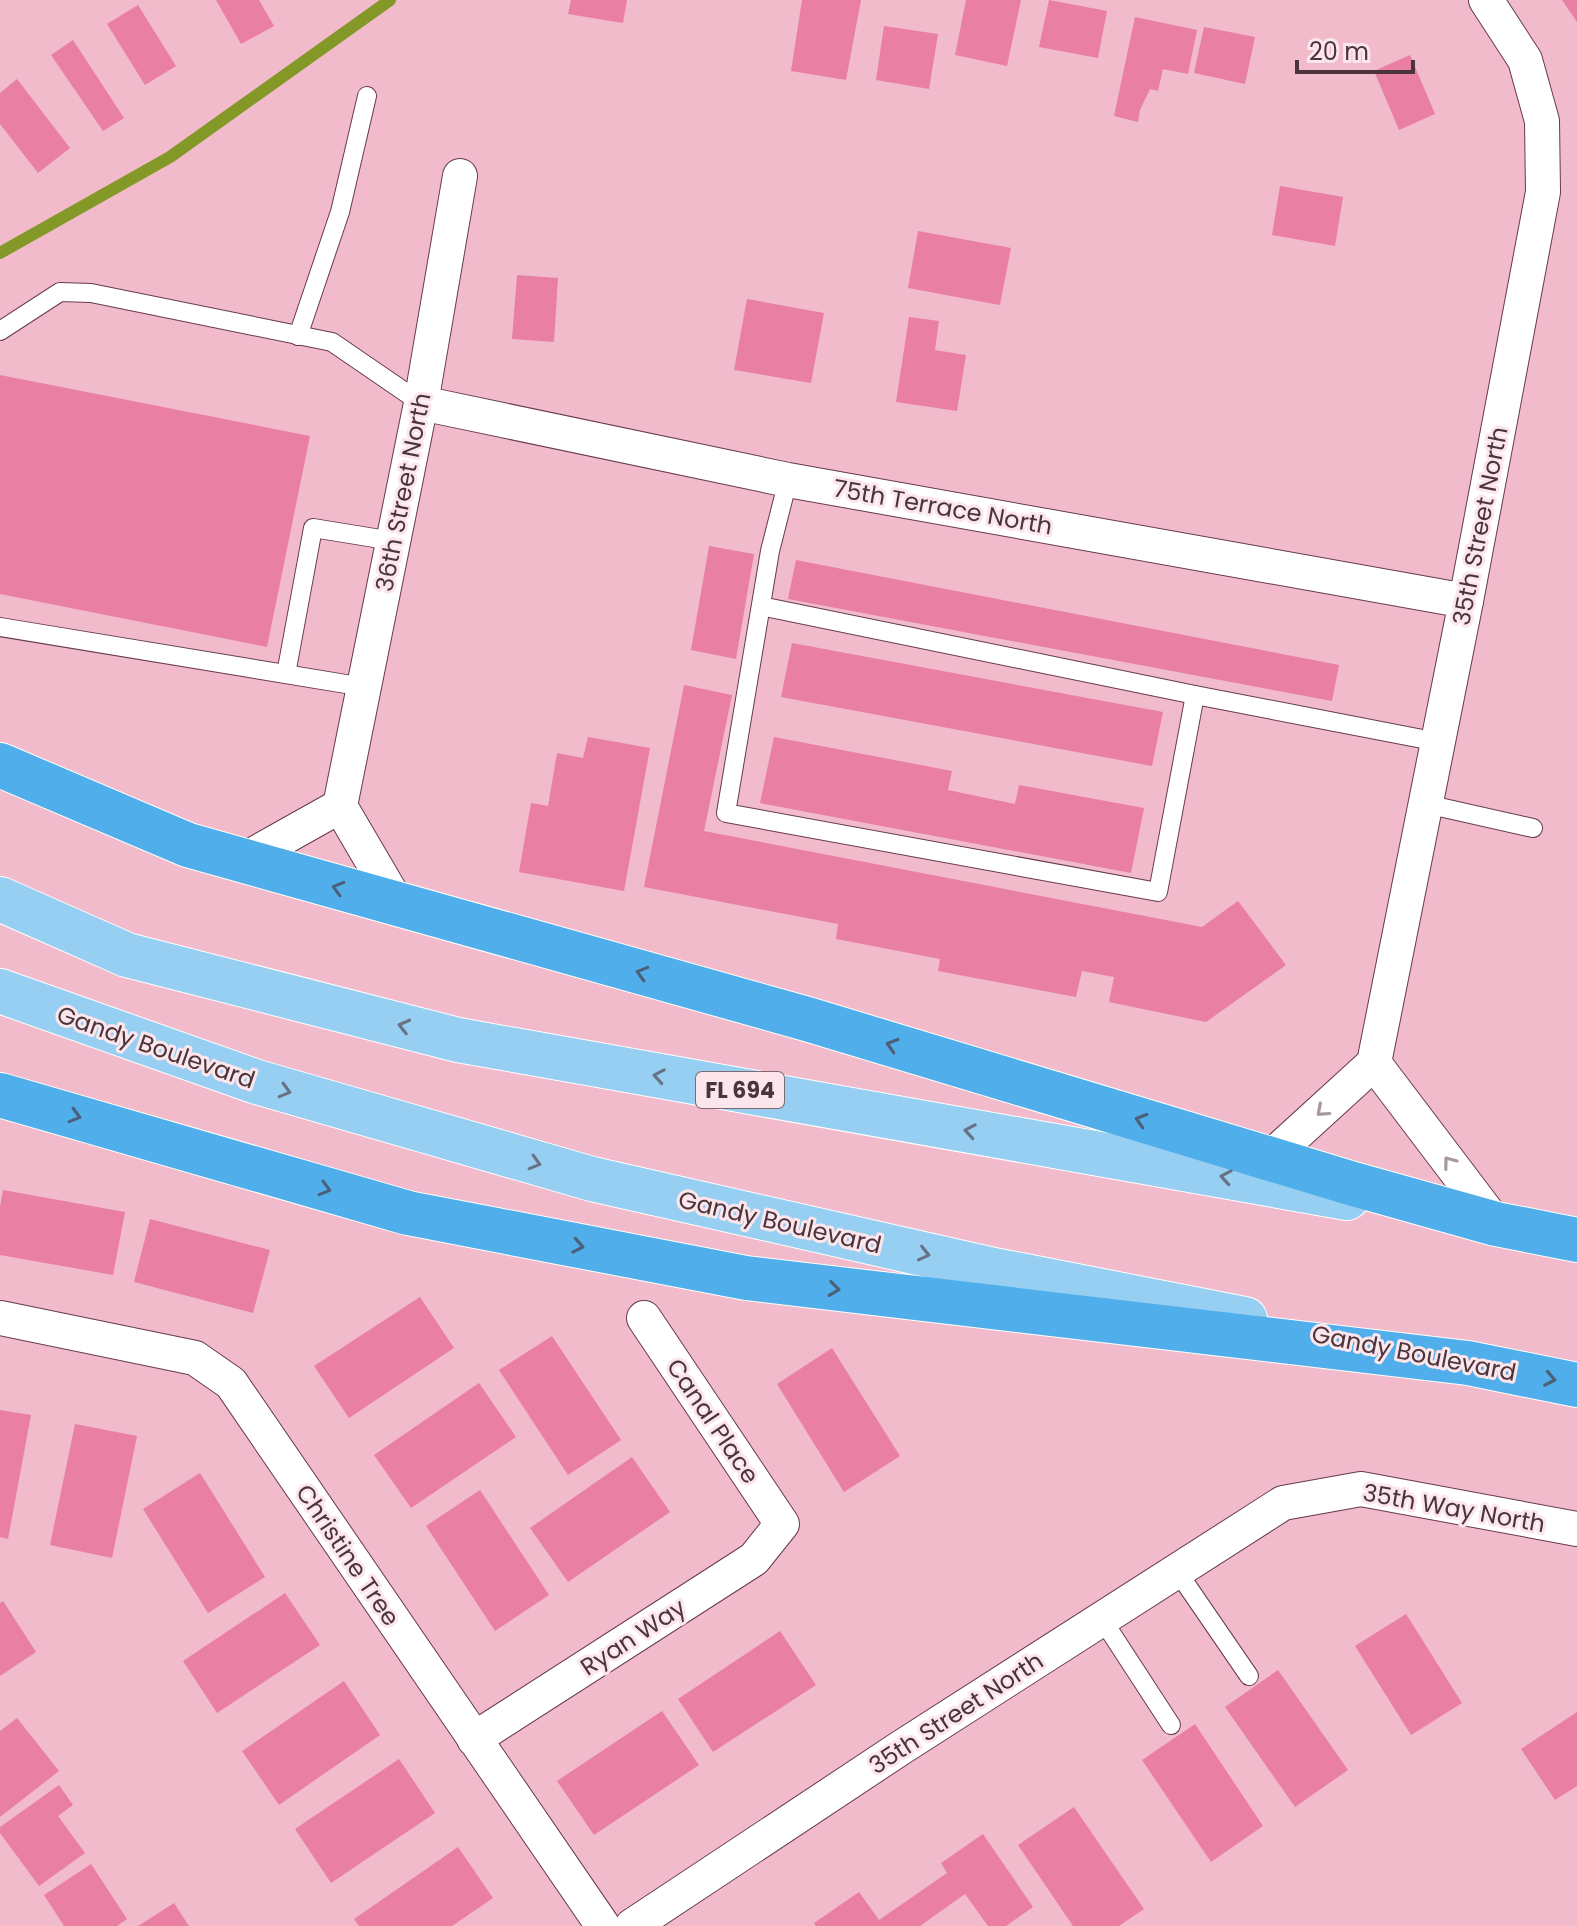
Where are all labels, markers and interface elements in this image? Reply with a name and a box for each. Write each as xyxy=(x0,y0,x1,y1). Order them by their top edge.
scale bar xyxy=(1297,24,1413,74)
text: 20 m xyxy=(1309,35,1369,68)
street label: 36th Street North xyxy=(368,390,438,594)
street label: 35th Street North xyxy=(1445,424,1515,628)
street label: 75th Terrace North xyxy=(831,471,1055,543)
one-way arrow xyxy=(332,881,346,897)
one-way arrow xyxy=(636,966,650,982)
street label: Gandy Boulevard xyxy=(53,998,259,1096)
one-way arrow xyxy=(397,1018,411,1035)
one-way arrow xyxy=(886,1038,900,1054)
one-way arrow xyxy=(652,1068,665,1085)
road number: FL 694 xyxy=(696,1072,784,1108)
one-way arrow xyxy=(278,1082,292,1098)
one-way arrow xyxy=(1317,1101,1332,1116)
one-way arrow xyxy=(67,1107,81,1123)
one-way arrow xyxy=(1135,1113,1149,1129)
one-way arrow xyxy=(963,1124,976,1141)
one-way arrow xyxy=(527,1154,541,1170)
one-way arrow xyxy=(1444,1156,1458,1171)
one-way arrow xyxy=(1219,1169,1233,1186)
one-way arrow xyxy=(317,1179,331,1196)
street label: Gandy Boulevard xyxy=(675,1183,885,1261)
one-way arrow xyxy=(571,1236,585,1253)
one-way arrow xyxy=(917,1245,931,1262)
one-way arrow xyxy=(828,1280,841,1297)
street label: Gandy Boulevard xyxy=(1309,1317,1519,1389)
street label: Canal Place xyxy=(659,1352,767,1490)
one-way arrow xyxy=(1543,1370,1557,1387)
street label: 35th Way North xyxy=(1360,1476,1548,1540)
street label: Christine Tree xyxy=(288,1478,408,1632)
street label: Ryan Way xyxy=(574,1590,692,1683)
street label: 35th Street North xyxy=(862,1644,1050,1782)

